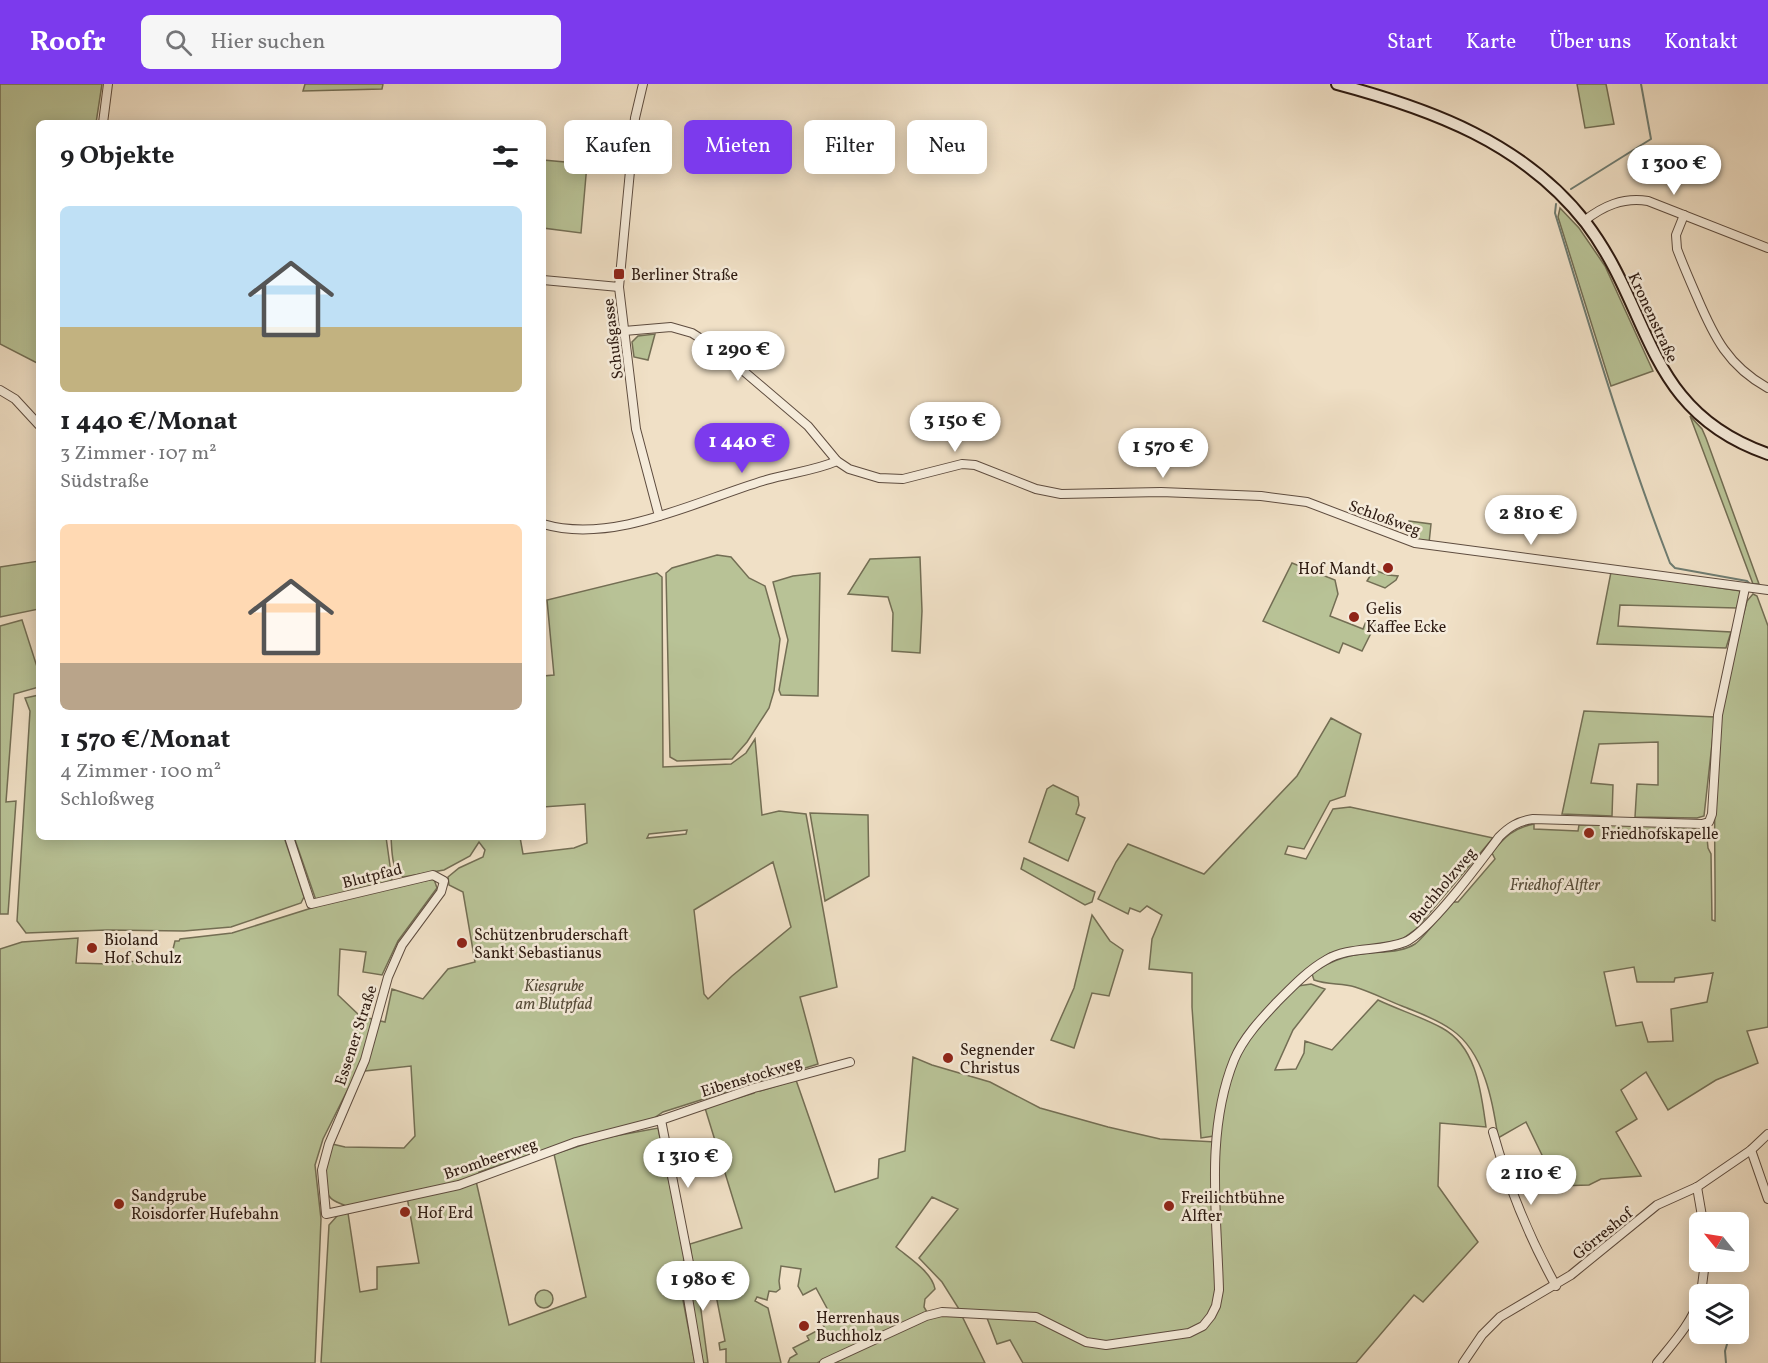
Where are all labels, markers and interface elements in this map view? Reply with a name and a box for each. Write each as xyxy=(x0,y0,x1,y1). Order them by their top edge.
search box xyxy=(141,15,561,69)
text: Roofr xyxy=(30,23,105,62)
icon: search xyxy=(162,26,195,59)
text: Hier suchen xyxy=(210,27,325,58)
text: Start xyxy=(1387,28,1433,57)
text: Karte xyxy=(1466,28,1516,57)
text: Über uns xyxy=(1549,28,1631,57)
text: Kontakt xyxy=(1664,28,1738,57)
chip: Kaufen xyxy=(564,120,672,174)
chip: Mieten xyxy=(684,120,792,174)
chip: Filter xyxy=(804,120,895,174)
chip: Neu xyxy=(907,120,987,174)
text: 9 Objekte xyxy=(60,138,175,174)
icon: filters xyxy=(489,140,522,173)
pin: 1 300 € xyxy=(1619,145,1729,196)
text: 1 300 € xyxy=(1641,150,1707,178)
icon: home xyxy=(237,245,345,353)
place label: Berliner Straße xyxy=(631,265,738,287)
marker: Berliner Straße xyxy=(612,267,626,281)
street label: Kronenstraße xyxy=(1622,269,1683,366)
street label: Schußgasse xyxy=(598,297,630,380)
pin: 1 290 € xyxy=(683,331,793,382)
text: 1 290 € xyxy=(706,336,770,364)
pin: 3 150 € xyxy=(900,402,1010,453)
text: 1 440 €/Monat xyxy=(60,404,237,440)
text: 3 150 € xyxy=(924,407,986,435)
pin: 1 440 € xyxy=(687,423,797,474)
text: 1 440 € xyxy=(709,428,775,456)
pin: 1 570 € xyxy=(1108,428,1218,479)
text: 1 570 € xyxy=(1132,433,1194,461)
text: 3 Zimmer · 107 m² xyxy=(60,440,217,468)
text: Südstraße xyxy=(60,468,149,496)
pin: 2 810 € xyxy=(1476,495,1586,546)
street label: Schloßweg xyxy=(1345,496,1424,542)
text: 2 810 € xyxy=(1499,500,1563,528)
place label: Hof Mandt xyxy=(1298,559,1376,581)
marker: Hof Mandt xyxy=(1381,561,1395,575)
icon: home xyxy=(237,563,345,671)
place label: Gelis Kaffee Ecke xyxy=(1366,599,1446,639)
marker: Gelis Kaffee Ecke xyxy=(1347,610,1361,624)
text: 1 570 €/Monat xyxy=(60,722,230,758)
text: 4 Zimmer · 100 m² xyxy=(60,758,221,786)
text: Schloßweg xyxy=(60,786,155,814)
place label: Friedhofskapelle xyxy=(1601,824,1719,846)
marker: Friedhofskapelle xyxy=(1582,826,1596,840)
street label: Buchholzweg xyxy=(1405,843,1482,929)
street label: Blutpfad xyxy=(340,859,405,895)
park label: Friedhof Alfter xyxy=(1510,875,1601,897)
place label: Schützenbruderschaft Sankt Sebastianus xyxy=(474,925,629,965)
place label: Bioland Hof Schulz xyxy=(104,930,182,970)
marker: Schützenbruderschaft Sankt Sebastianus xyxy=(455,936,469,950)
marker: Bioland Hof Schulz xyxy=(85,941,99,955)
park label: Kiesgrube am Blutpfad xyxy=(515,976,593,1016)
street label: Essener Straße xyxy=(330,983,383,1089)
place label: Segnender Christus xyxy=(960,1040,1035,1080)
marker: Segnender Christus xyxy=(941,1051,955,1065)
street label: Eibenstockweg xyxy=(698,1052,805,1104)
street label: Brombeerweg xyxy=(441,1134,541,1186)
pin: 1 310 € xyxy=(633,1138,743,1189)
text: 1 310 € xyxy=(657,1143,719,1171)
pin: 2 110 € xyxy=(1476,1155,1586,1206)
text: 2 110 € xyxy=(1500,1160,1562,1188)
place label: Sandgrube Roisdorfer Hufebahn xyxy=(131,1186,279,1226)
place label: Freilichtbühne Alfter xyxy=(1181,1188,1285,1228)
marker: Sandgrube Roisdorfer Hufebahn xyxy=(112,1197,126,1211)
marker: Freilichtbühne Alfter xyxy=(1162,1199,1176,1213)
place label: Hof Erd xyxy=(417,1203,473,1225)
street label: Görreshof xyxy=(1569,1203,1639,1266)
marker: Hof Erd xyxy=(398,1205,412,1219)
north arrow xyxy=(1689,1212,1749,1272)
map controls xyxy=(1689,1212,1749,1344)
pin: 1 980 € xyxy=(648,1261,758,1312)
text: 1 980 € xyxy=(670,1266,736,1294)
button: layers xyxy=(1689,1284,1749,1344)
place label: Herrenhaus Buchholz xyxy=(816,1308,900,1348)
marker: Herrenhaus Buchholz xyxy=(797,1319,811,1333)

